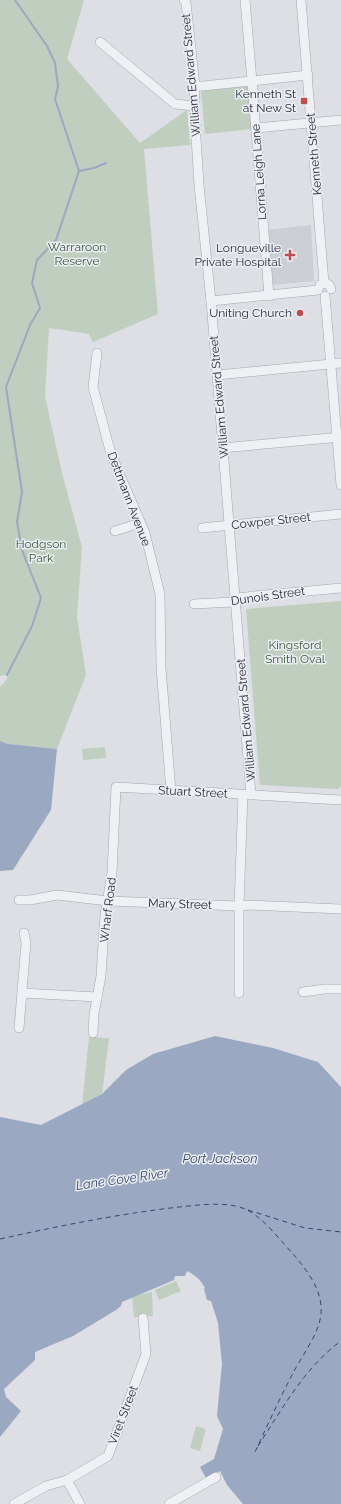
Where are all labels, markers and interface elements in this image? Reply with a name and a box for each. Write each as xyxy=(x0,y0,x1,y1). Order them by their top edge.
street label: William Edward Street xyxy=(179,13,203,137)
place label: Kenneth St at New St xyxy=(235,87,296,115)
marker: Kenneth St at New St xyxy=(299,96,309,106)
street label: Kenneth Street xyxy=(303,112,325,196)
street label: Lorna Leigh Lane xyxy=(249,123,269,221)
park label: Warraroon Reserve xyxy=(48,240,106,268)
place label: Longueville Private Hospital xyxy=(194,241,282,269)
marker: Longueville Private Hospital xyxy=(284,249,296,261)
place label: Uniting Church xyxy=(209,306,292,320)
marker: Uniting Church xyxy=(295,308,305,318)
street label: William Edward Street xyxy=(207,335,231,459)
street label: Dettmann Avenue xyxy=(105,450,153,548)
street label: Cowper Street xyxy=(231,510,311,532)
park label: Hodgson Park xyxy=(16,537,66,565)
street label: Dunois Street xyxy=(230,584,306,608)
park label: Kingsford Smith Oval xyxy=(265,638,326,666)
street label: William Edward Street xyxy=(234,658,258,782)
street label: Stuart Street xyxy=(158,783,228,801)
street label: Wharf Road xyxy=(97,876,119,944)
street label: Mary Street xyxy=(148,896,212,912)
water label: Port Jackson xyxy=(182,1151,258,1166)
water label: Lane Cove River xyxy=(75,1165,170,1193)
street label: Viret Street xyxy=(105,1383,141,1447)

